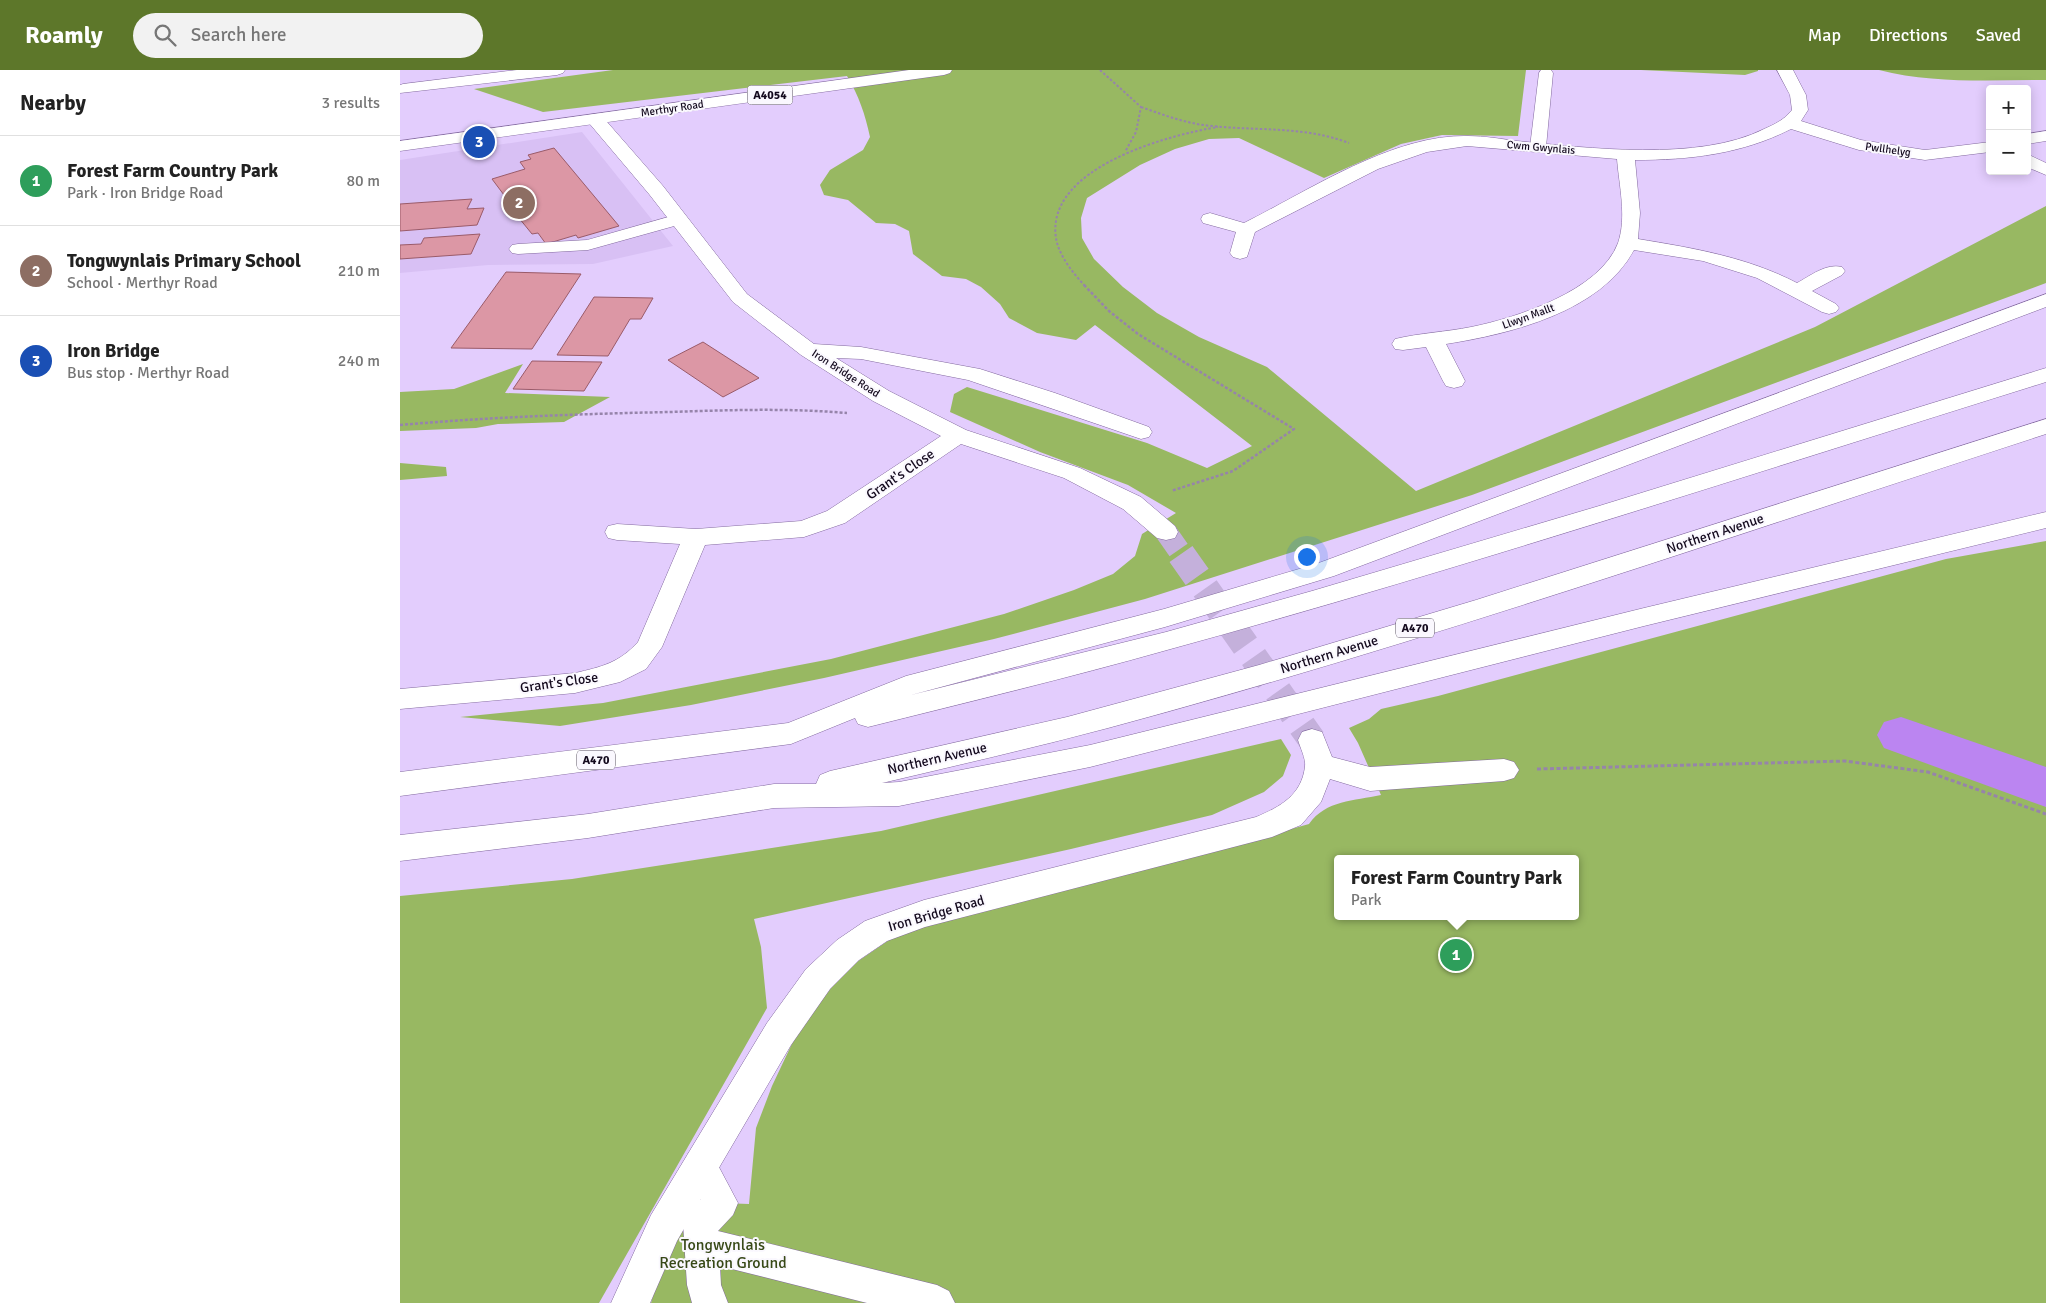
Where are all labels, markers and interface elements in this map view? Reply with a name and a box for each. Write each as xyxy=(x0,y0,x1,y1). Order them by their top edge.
search box xyxy=(133,13,483,58)
text: Roamly xyxy=(25,20,103,50)
icon: search xyxy=(151,21,179,49)
text: Search here xyxy=(191,23,287,47)
text: Map xyxy=(1808,24,1841,46)
text: Directions xyxy=(1869,24,1948,46)
text: Saved xyxy=(1976,24,2021,46)
map controls xyxy=(1986,85,2031,175)
button: + xyxy=(1986,85,2031,130)
road number: A4054 xyxy=(748,86,792,104)
text: Nearby xyxy=(20,90,86,116)
text: 3 results xyxy=(321,93,380,113)
street label: Merthyr Road xyxy=(640,98,705,119)
pin: 3 xyxy=(463,123,495,161)
button: − xyxy=(1986,130,2031,175)
street label: Cwm Gwynlais xyxy=(1506,138,1576,157)
street label: Pwllhelyg xyxy=(1864,140,1912,159)
text: Forest Farm Country Park xyxy=(67,159,278,183)
text: 1 xyxy=(32,171,40,191)
text: 80 m xyxy=(346,171,380,191)
text: Park · Iron Bridge Road xyxy=(67,183,223,203)
pin: 2 xyxy=(503,184,535,222)
text: Tongwynlais Primary School xyxy=(67,249,301,273)
text: 2 xyxy=(32,261,40,281)
text: 210 m xyxy=(338,261,380,281)
text: School · Merthyr Road xyxy=(67,273,218,293)
street label: Llwyn Mallt xyxy=(1500,301,1556,332)
text: Iron Bridge xyxy=(67,339,160,363)
street label: Iron Bridge Road xyxy=(809,347,882,400)
text: 3 xyxy=(32,351,40,371)
text: 240 m xyxy=(338,351,380,371)
text: Bus stop · Merthyr Road xyxy=(67,363,229,383)
street label: Grant's Close xyxy=(863,445,938,503)
street label: Northern Avenue xyxy=(1664,510,1766,557)
your location xyxy=(1294,544,1320,570)
road number: A470 xyxy=(1396,618,1434,638)
street label: Northern Avenue xyxy=(1278,632,1380,677)
street label: Grant's Close xyxy=(519,669,599,696)
street label: Northern Avenue xyxy=(886,739,988,778)
road number: A470 xyxy=(577,750,615,770)
popup xyxy=(1334,855,1579,920)
text: Forest Farm Country Park xyxy=(1351,866,1562,890)
text: Park xyxy=(1351,890,1382,910)
street label: Iron Bridge Road xyxy=(886,892,986,935)
pin: 1 xyxy=(1440,936,1472,974)
park label: Tongwynlais Recreation Ground xyxy=(659,1235,787,1273)

